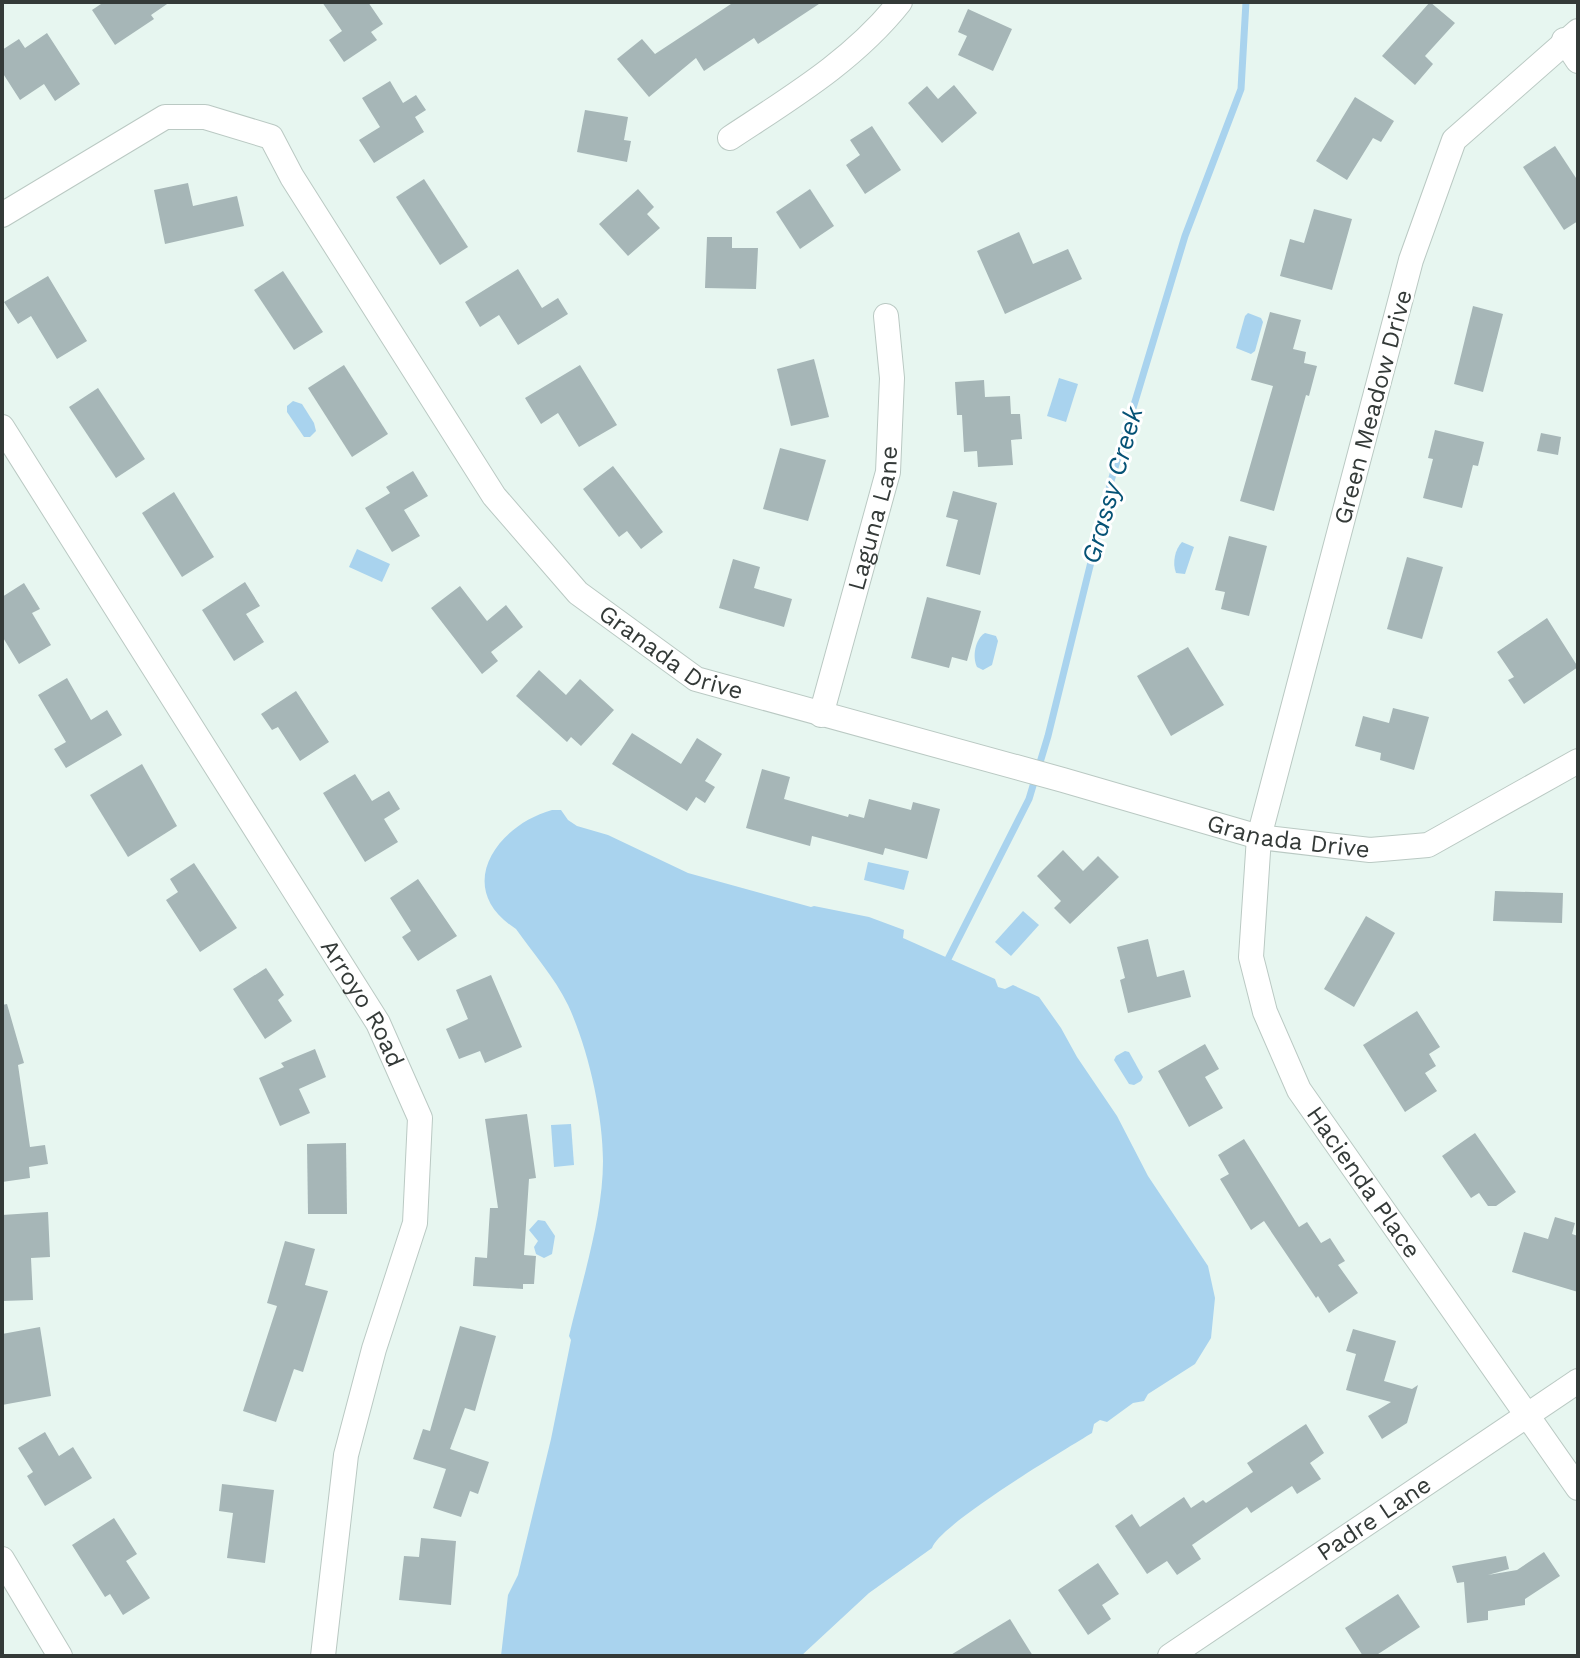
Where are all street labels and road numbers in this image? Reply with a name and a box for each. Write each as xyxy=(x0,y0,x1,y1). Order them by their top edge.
street label: Green Meadow Drive xyxy=(1328,287,1418,527)
street label: Laguna Lane xyxy=(842,445,903,594)
street label: Granada Drive xyxy=(593,599,746,705)
street label: Granada Drive xyxy=(1204,809,1371,864)
street label: Arroyo Road xyxy=(315,934,410,1071)
street label: Hacienda Place xyxy=(1301,1101,1426,1263)
street label: Padre Lane xyxy=(1312,1470,1436,1567)

